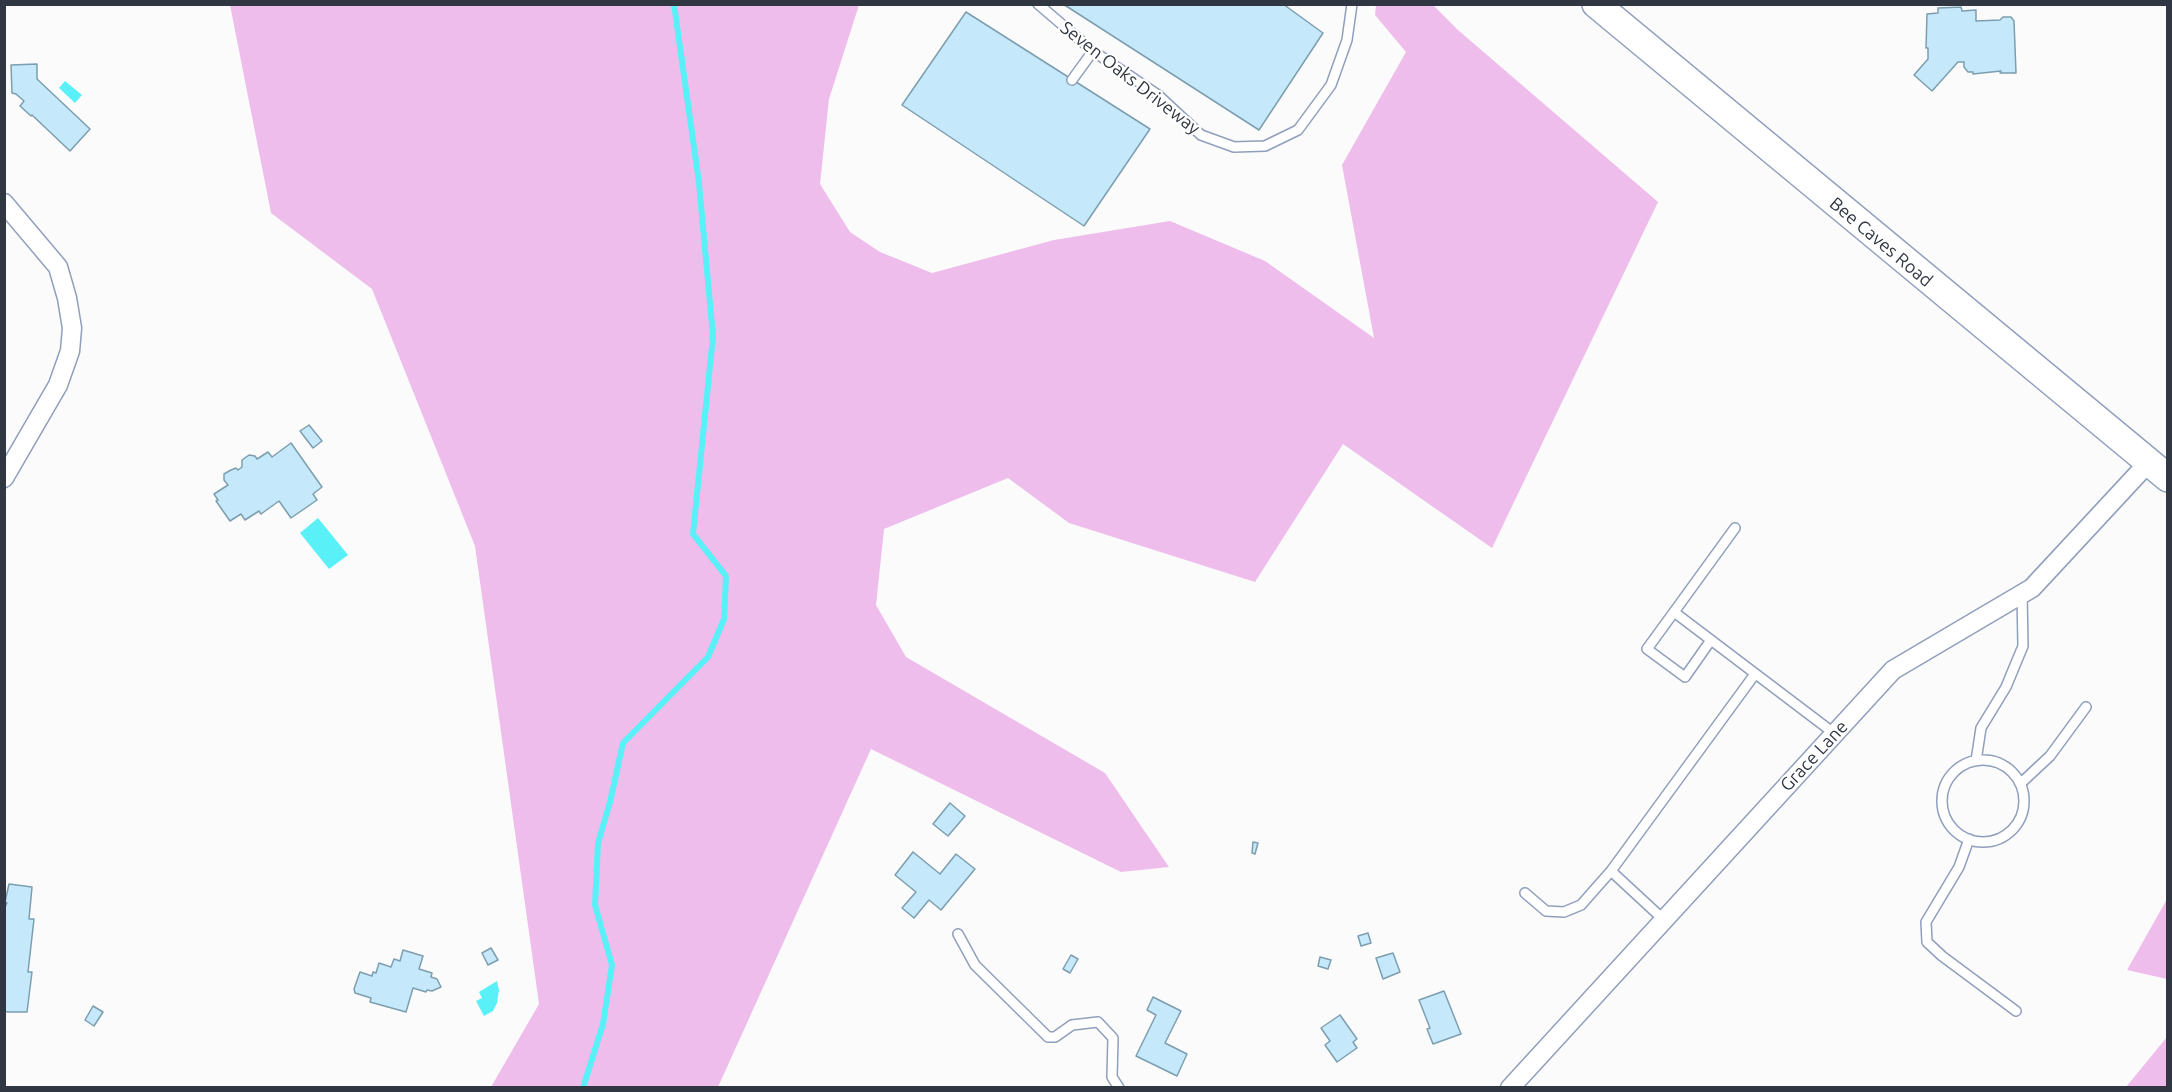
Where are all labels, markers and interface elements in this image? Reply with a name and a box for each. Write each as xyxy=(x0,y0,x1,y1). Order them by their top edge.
street label: Seven Oaks Driveway xyxy=(1056,17,1204,139)
street label: Bee Caves Road xyxy=(1825,193,1937,291)
street label: Grace Lane xyxy=(1776,716,1852,796)

